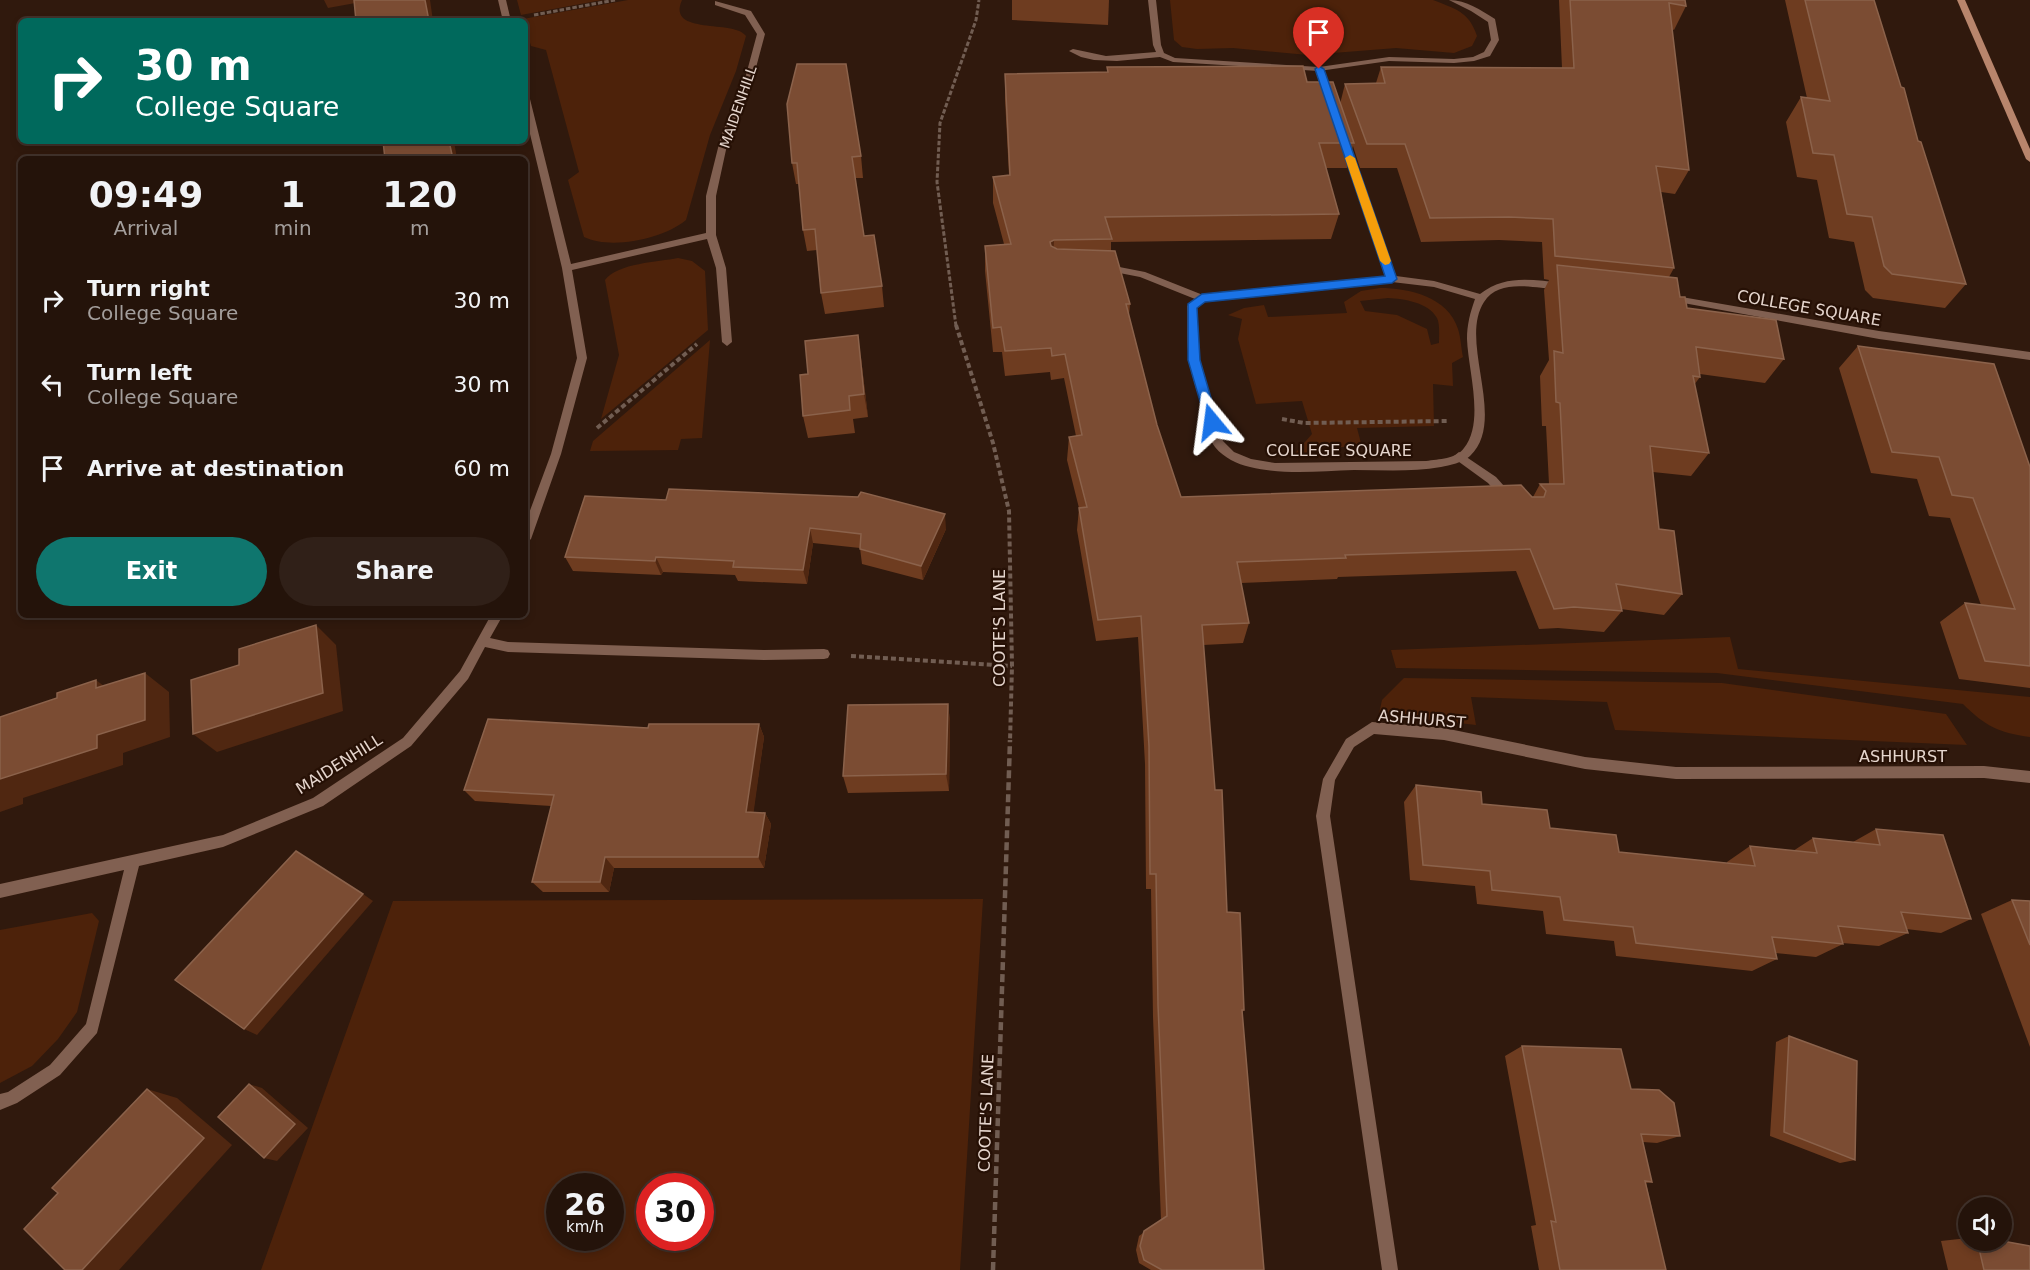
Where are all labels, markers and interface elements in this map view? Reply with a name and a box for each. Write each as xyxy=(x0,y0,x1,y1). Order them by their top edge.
pin xyxy=(1293,7,1344,69)
icon: arrive xyxy=(1302,16,1335,49)
text: 30 m xyxy=(135,41,252,90)
icon: right xyxy=(36,42,114,120)
street label: MAIDENHILL xyxy=(716,63,760,150)
text: College Square xyxy=(135,91,339,122)
text: 09:49 xyxy=(89,174,203,215)
text: 1 xyxy=(280,174,305,215)
text: 120 xyxy=(382,174,457,215)
text: Arrival xyxy=(113,216,178,240)
text: min xyxy=(274,216,312,240)
text: m xyxy=(410,216,430,240)
text: Turn right xyxy=(87,276,210,301)
icon: right xyxy=(36,284,69,317)
street label: COLLEGE SQUARE xyxy=(1735,286,1883,330)
text: 30 m xyxy=(454,288,510,313)
text: College Square xyxy=(87,301,238,325)
text: Turn left xyxy=(87,360,192,385)
icon: left xyxy=(36,368,69,401)
text: 30 m xyxy=(454,372,510,397)
text: College Square xyxy=(87,385,238,409)
position arrow xyxy=(1180,390,1244,454)
street label: COLLEGE SQUARE xyxy=(1266,441,1412,460)
icon: arrive xyxy=(36,452,69,485)
text: Arrive at destination xyxy=(87,456,344,481)
text: 60 m xyxy=(454,456,510,481)
button: Exit xyxy=(36,537,267,606)
button: Share xyxy=(279,537,510,606)
street label: COOTE'S LANE xyxy=(990,569,1009,687)
street label: ASHHURST xyxy=(1377,706,1467,732)
street label: MAIDENHILL xyxy=(292,730,386,798)
street label: ASHHURST xyxy=(1859,747,1947,766)
street label: COOTE'S LANE xyxy=(974,1054,998,1172)
speed limit sign: 30 xyxy=(636,1173,714,1251)
text: 26 xyxy=(564,1187,606,1222)
map controls xyxy=(1958,1197,2012,1251)
button: sound xyxy=(1958,1197,2012,1251)
text: km/h xyxy=(566,1218,604,1236)

